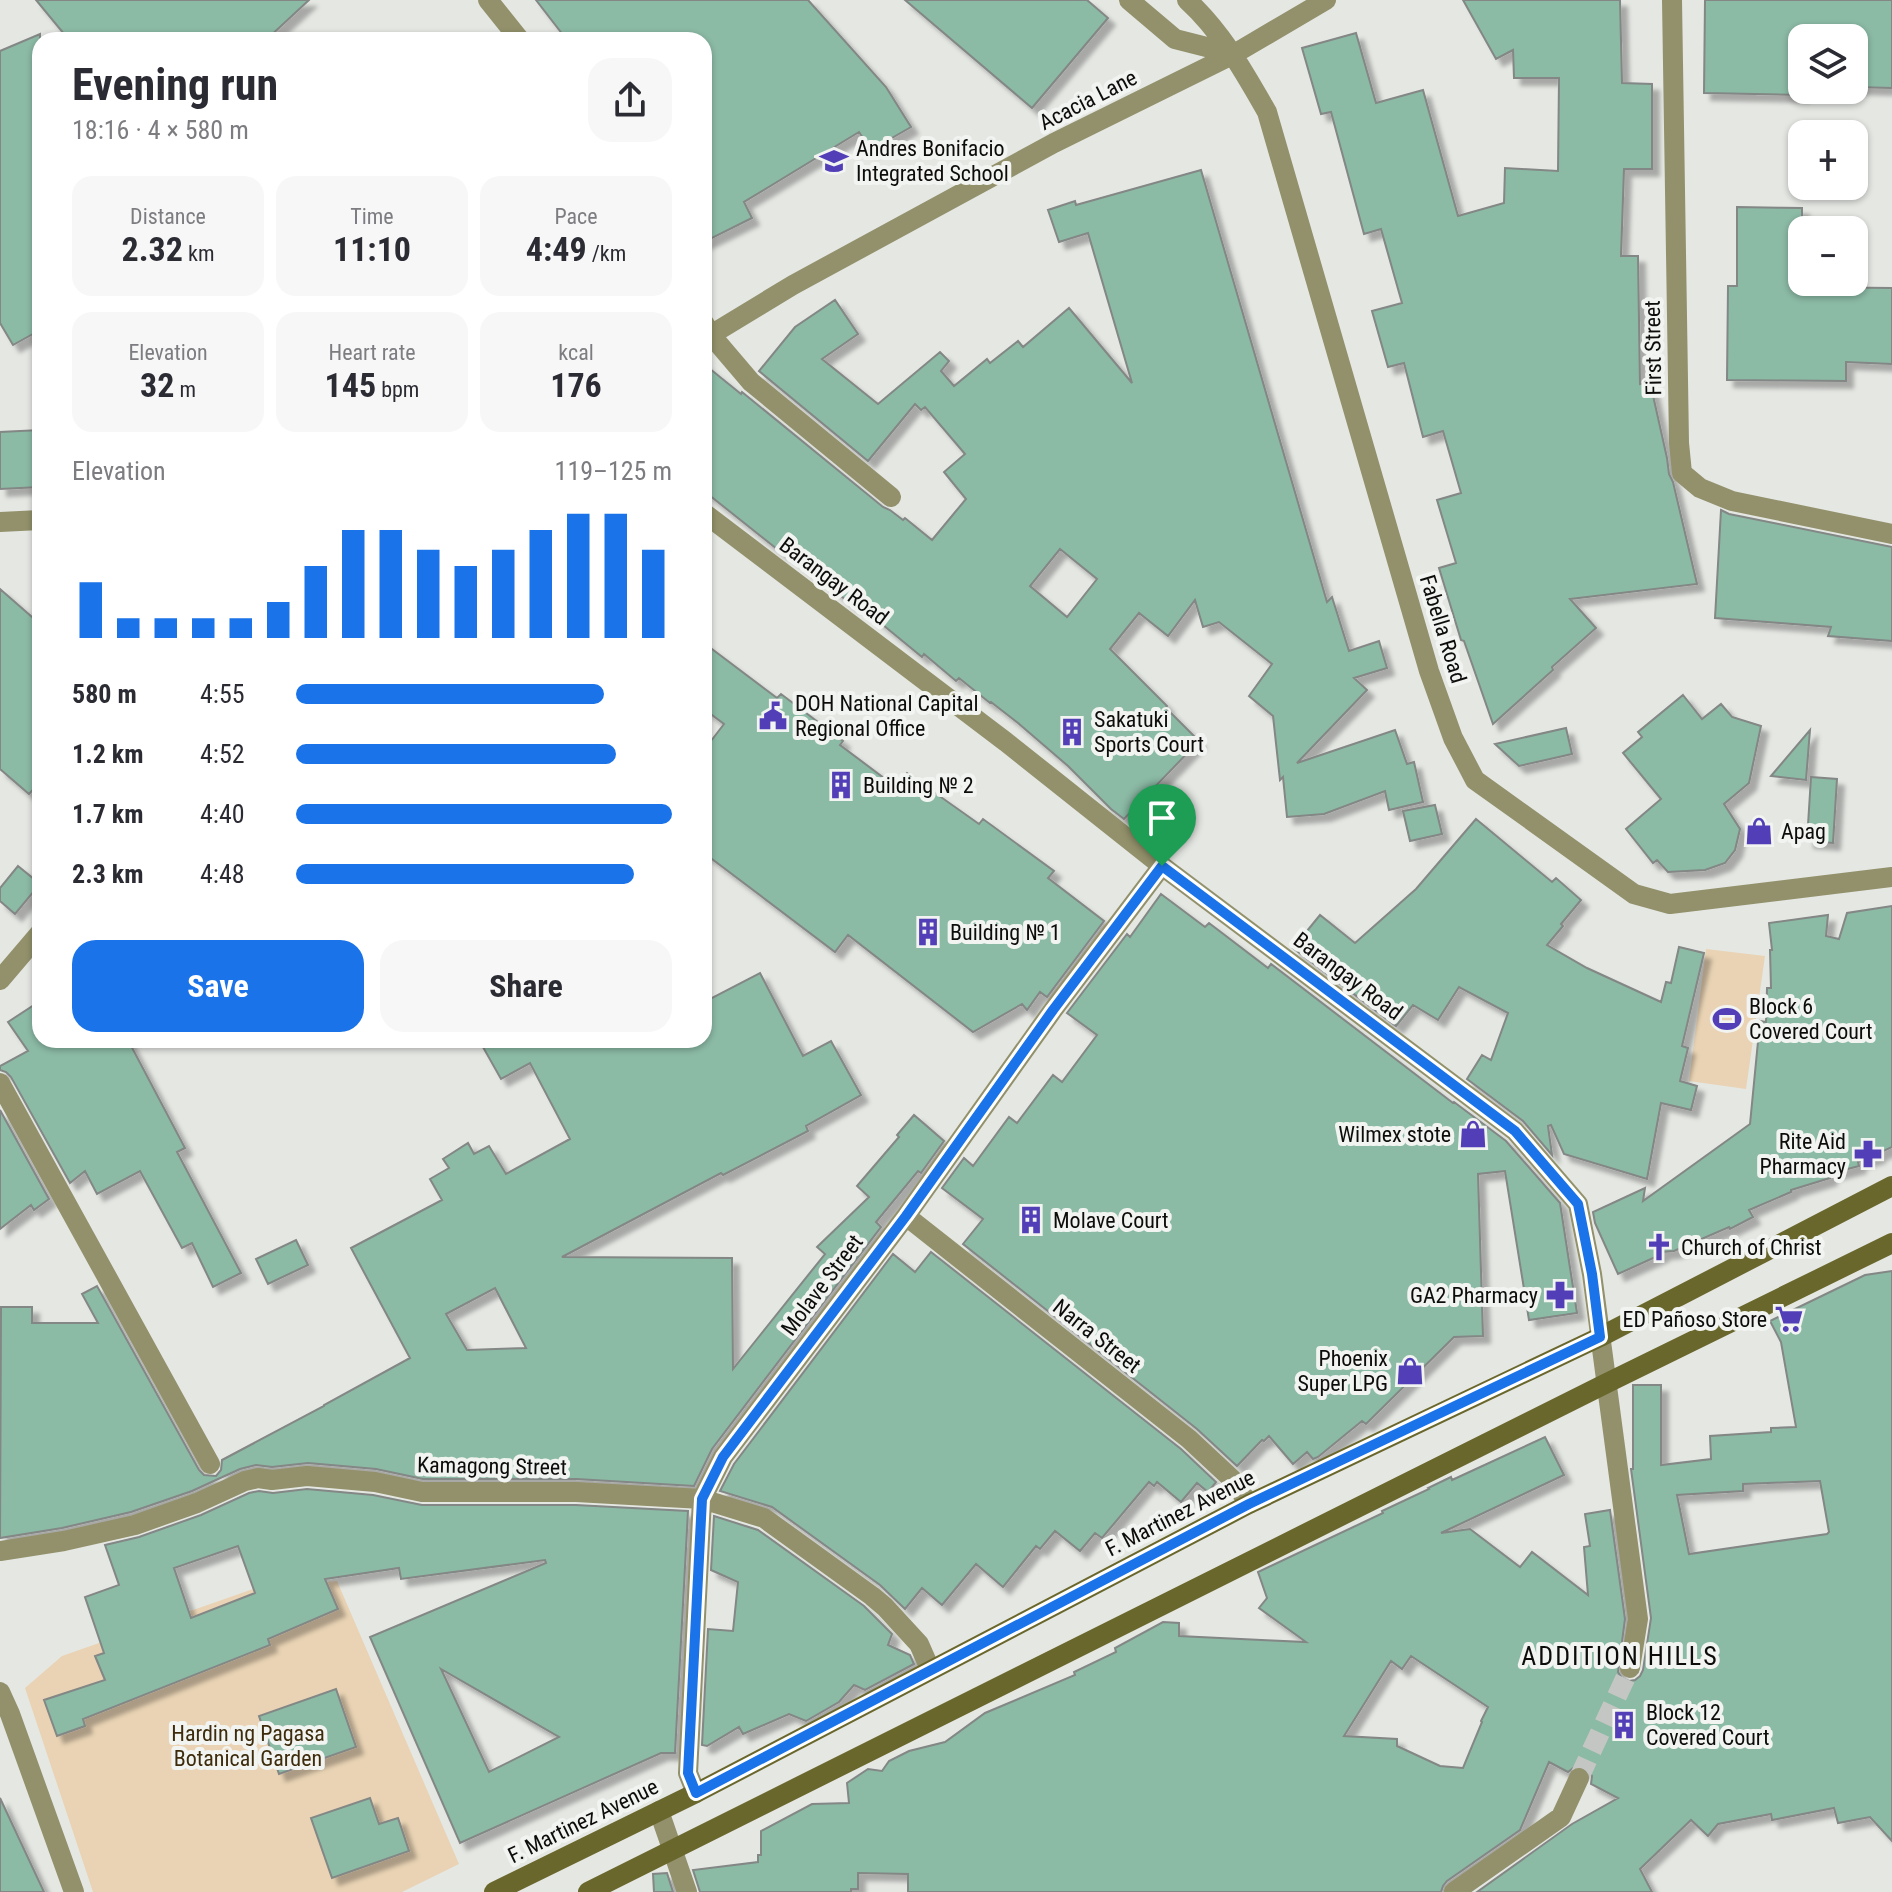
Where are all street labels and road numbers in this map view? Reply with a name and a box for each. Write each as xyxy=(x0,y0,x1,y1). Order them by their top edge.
street label: Acacia Lane xyxy=(1035,65,1141,135)
street label: First Street xyxy=(1640,300,1666,396)
street label: Barangay Road xyxy=(775,532,893,630)
street label: Fabella Road xyxy=(1415,572,1471,686)
street label: Barangay Road xyxy=(1289,927,1407,1025)
street label: Molave Street xyxy=(776,1230,868,1340)
street label: Narra Street xyxy=(1048,1294,1146,1378)
street label: Kamagong Street xyxy=(417,1452,567,1480)
street label: F. Martinez Avenue xyxy=(1101,1465,1259,1561)
street label: F. Martinez Avenue xyxy=(504,1774,662,1868)

